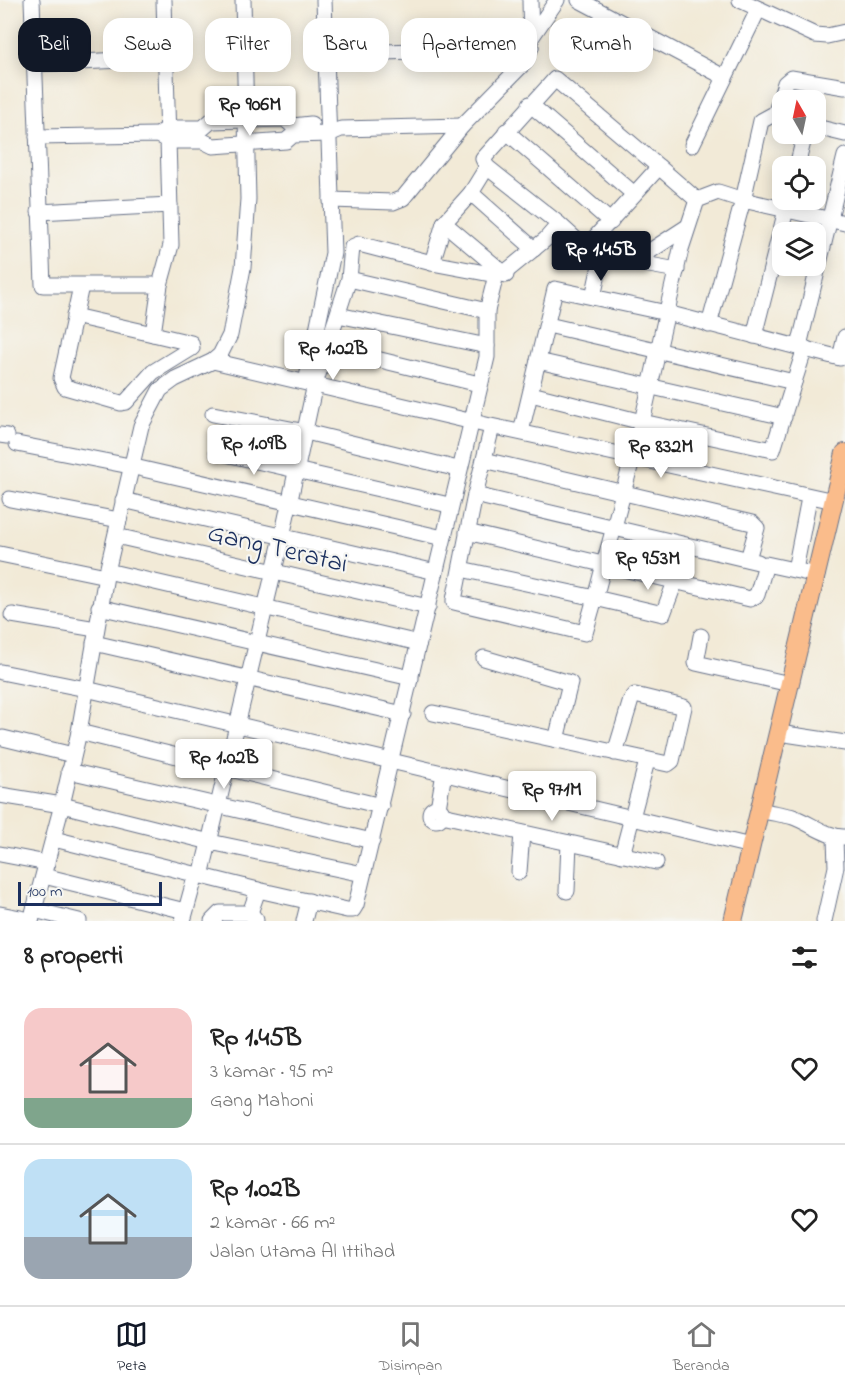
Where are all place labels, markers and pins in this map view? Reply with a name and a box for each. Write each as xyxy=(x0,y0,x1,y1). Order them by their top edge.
pin: Rp 906M xyxy=(195,86,305,137)
pin: Rp 1.45B xyxy=(539,231,663,282)
pin: Rp 1.02B xyxy=(271,330,395,381)
pin: Rp 1.09B xyxy=(192,425,316,476)
pin: Rp 832M xyxy=(606,428,716,479)
pin: Rp 953M xyxy=(593,540,703,591)
pin: Rp 1.02B xyxy=(162,739,286,790)
pin: Rp 971M xyxy=(497,771,607,822)

